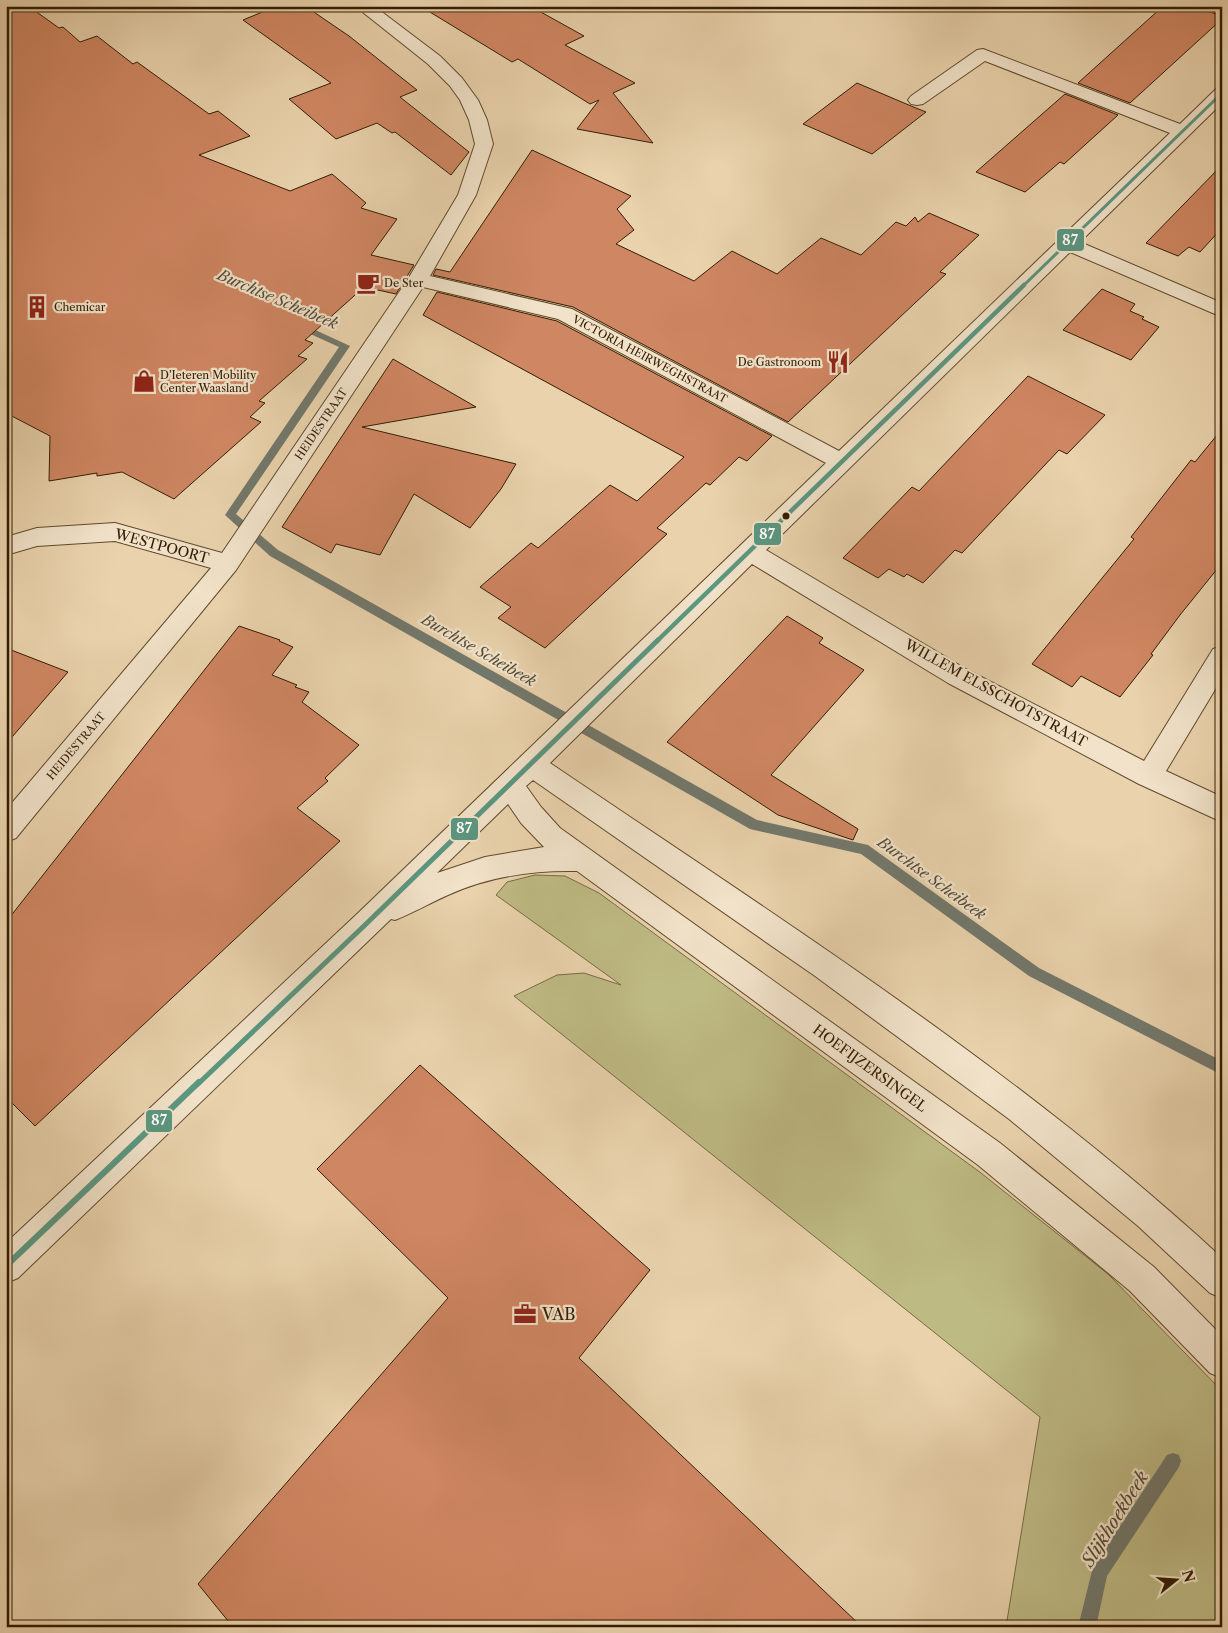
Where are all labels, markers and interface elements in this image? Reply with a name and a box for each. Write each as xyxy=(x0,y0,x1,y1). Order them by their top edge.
line badge: 87 xyxy=(1056,228,1085,252)
text: 87 xyxy=(1062,231,1079,249)
water label: Burchtse Scheibeek xyxy=(214,265,341,333)
cafe icon: De Ster xyxy=(355,270,381,296)
place label: De Ster xyxy=(384,276,424,290)
building icon: Chemicar xyxy=(24,294,50,320)
place label: Chemicar xyxy=(54,300,106,314)
street label: VICTORIA HEIRWEGHSTRAAT xyxy=(569,312,731,406)
restaurant icon: De Gastronoom xyxy=(825,349,851,375)
place label: De Gastronoom xyxy=(738,355,822,369)
shop icon: D’Ieteren Mobility Center Waasland xyxy=(131,368,157,394)
place label: D’Ieteren Mobility Center Waasland xyxy=(160,368,257,395)
street label: HEIDESTRAAT xyxy=(292,385,351,463)
unlabelled marker xyxy=(781,511,791,521)
line badge: 87 xyxy=(753,522,782,546)
street label: WESTPOORT xyxy=(112,525,212,567)
text: 87 xyxy=(759,525,776,543)
water label: Burchtse Scheibeek xyxy=(418,609,540,691)
street label: WILLEM ELSSCHOTSTRAAT xyxy=(901,635,1091,751)
street label: HEIDESTRAAT xyxy=(44,709,109,783)
line badge: 87 xyxy=(450,817,479,841)
text: 87 xyxy=(456,819,473,837)
water label: Burchtse Scheibeek xyxy=(873,832,990,924)
street label: HOEFIJZERSINGEL xyxy=(809,1020,931,1116)
line badge: 87 xyxy=(145,1109,173,1133)
text: 87 xyxy=(151,1111,168,1129)
office icon: VAB xyxy=(512,1301,538,1327)
place label: VAB xyxy=(541,1304,575,1324)
water label: Slijkhoekbeek xyxy=(1076,1467,1153,1572)
north arrow xyxy=(1150,1556,1200,1606)
text: N xyxy=(1178,1568,1199,1585)

